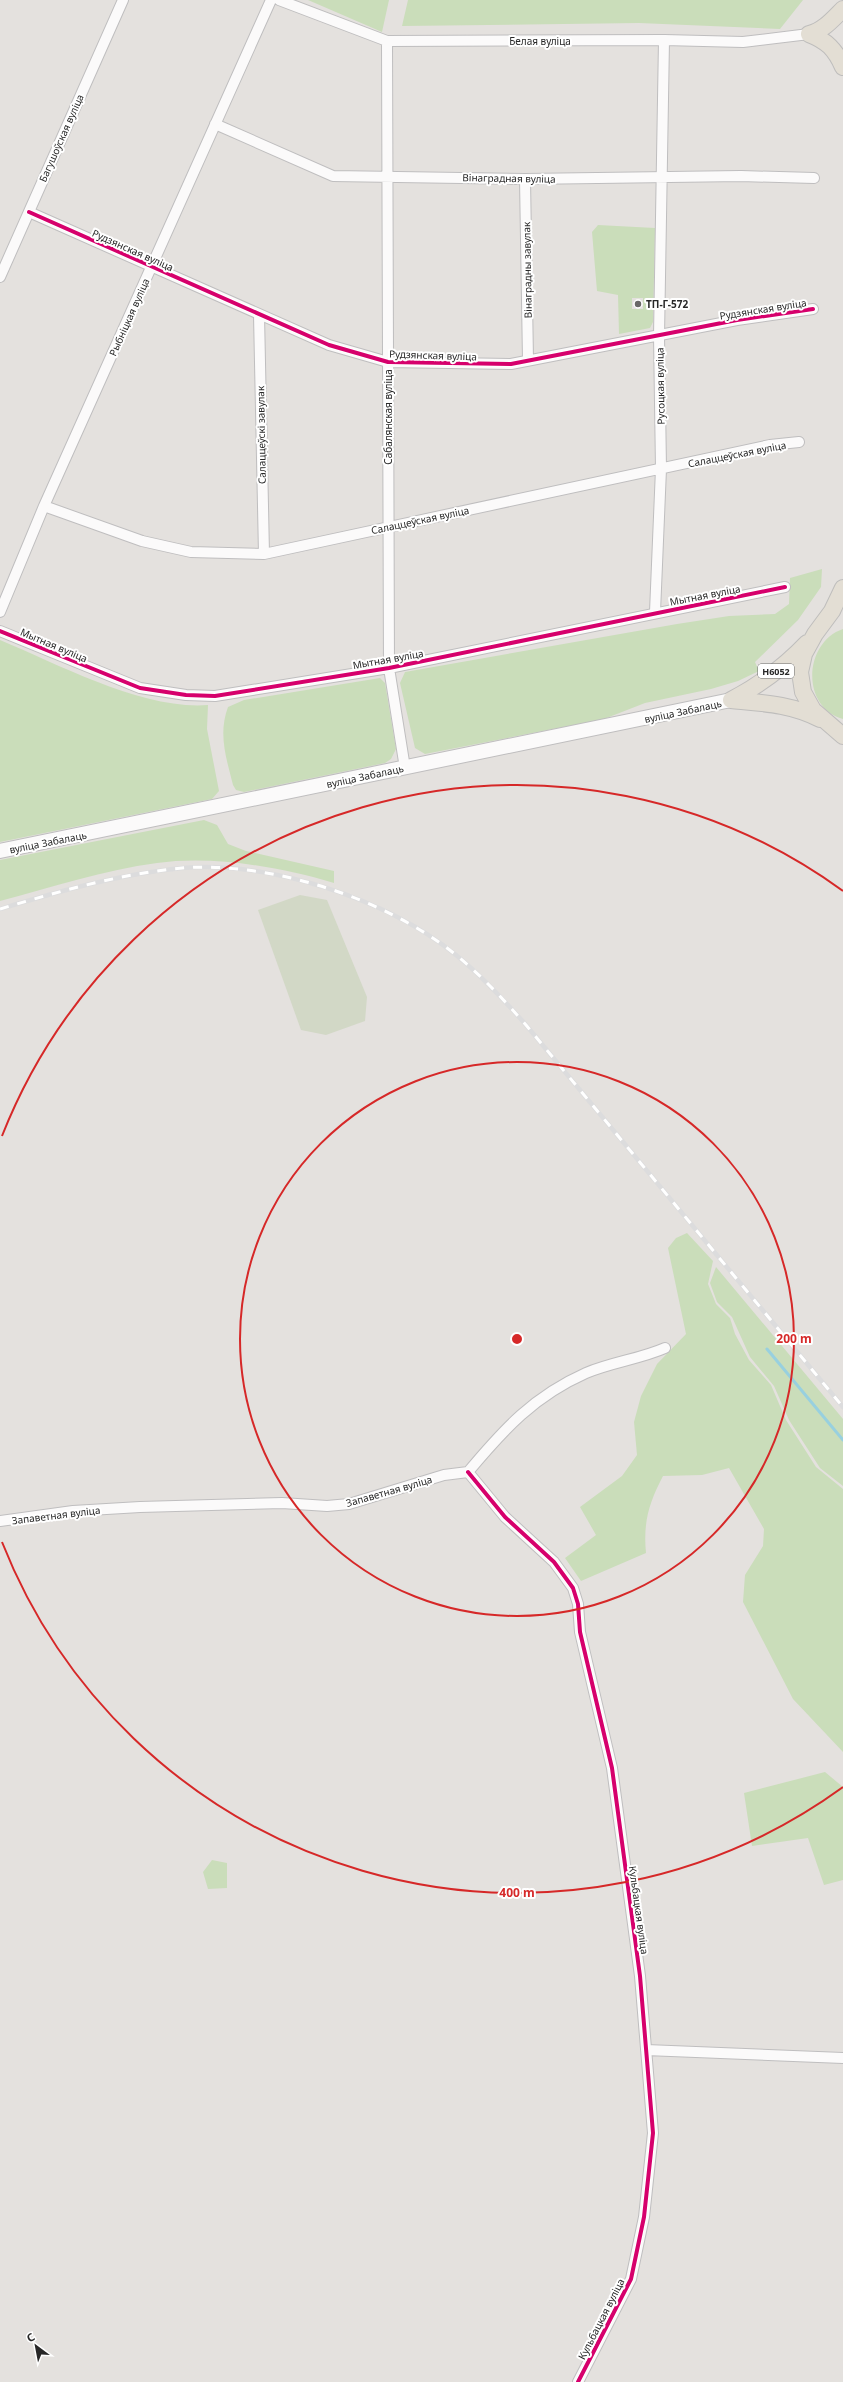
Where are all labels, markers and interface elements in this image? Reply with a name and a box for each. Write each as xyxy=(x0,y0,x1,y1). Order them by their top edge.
street label: Белая вуліца xyxy=(509,34,571,48)
street label: Багушоўская вуліца xyxy=(35,92,87,184)
street label: Вінаградная вуліца xyxy=(462,170,556,186)
street label: Вінаградны завулак xyxy=(519,221,535,318)
street label: Рудзянская вуліца xyxy=(90,226,176,274)
street label: Рыбніцкая вуліца xyxy=(106,276,152,358)
street label: Рудзянская вуліца xyxy=(719,295,807,323)
place label: ТП-Г-572 xyxy=(646,297,688,311)
marker: ТП-Г-572 xyxy=(633,299,643,309)
street label: Рудзянская вуліца xyxy=(389,346,477,364)
street label: Русоцкая вуліца xyxy=(652,347,668,425)
street label: Сабалянская вуліца xyxy=(381,369,395,465)
street label: Салаццеўскі завулак xyxy=(253,385,269,484)
street label: Салаццеўская вуліца xyxy=(687,438,787,470)
street label: Салаццеўская вуліца xyxy=(370,503,470,537)
street label: Мытная вуліца xyxy=(669,581,741,609)
street label: Мытная вуліца xyxy=(18,625,90,665)
street label: Мытная вуліца xyxy=(352,646,424,672)
road number: Н6052 xyxy=(758,664,794,678)
street label: вуліца Забалаць xyxy=(643,696,723,726)
street label: вуліца Забалаць xyxy=(325,761,405,791)
street label: вуліца Забалаць xyxy=(8,828,88,856)
text: 200 m xyxy=(776,1330,812,1347)
centre of rings xyxy=(510,1332,524,1346)
street label: Запаветная вуліца xyxy=(344,1472,434,1510)
street label: Запаветная вуліца xyxy=(11,1503,101,1527)
street label: Кульбацкая вуліца xyxy=(626,1865,652,1955)
text: 400 m xyxy=(499,1884,535,1901)
street label: Кульбацкая вуліца xyxy=(575,2276,627,2362)
north arrow xyxy=(16,2326,56,2366)
text: С xyxy=(23,2329,37,2345)

